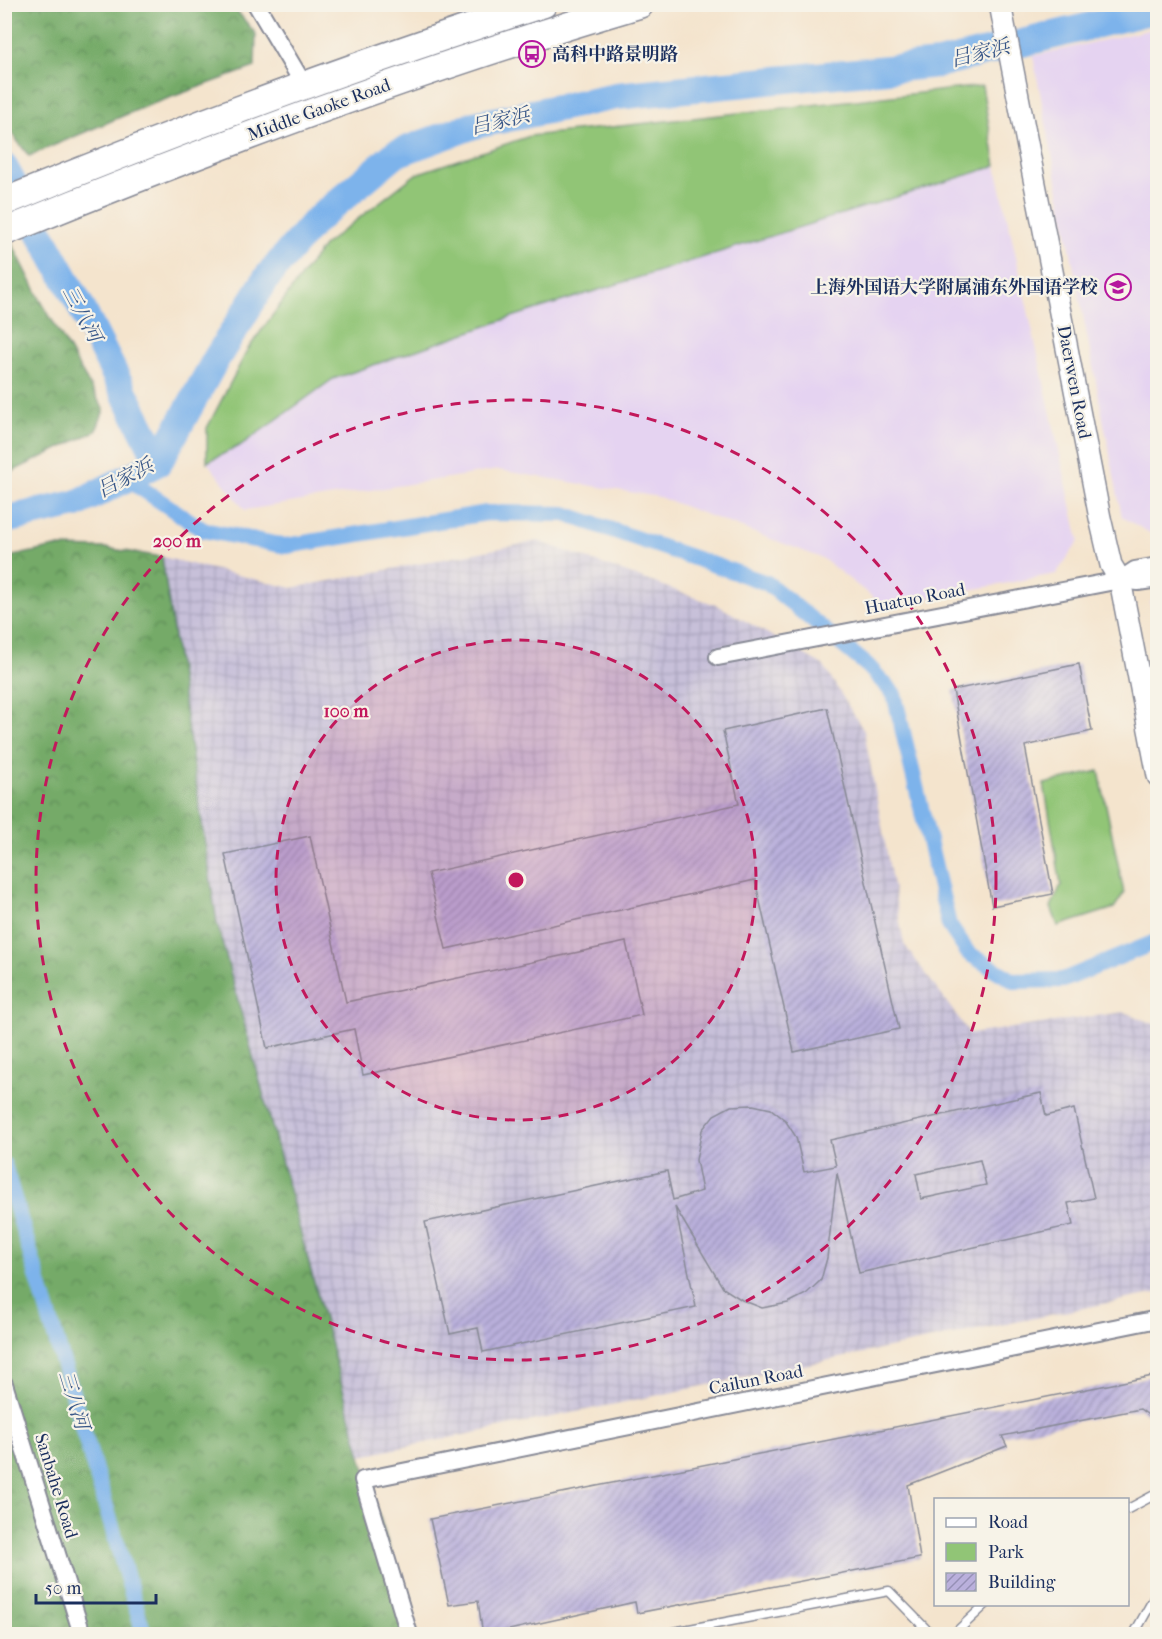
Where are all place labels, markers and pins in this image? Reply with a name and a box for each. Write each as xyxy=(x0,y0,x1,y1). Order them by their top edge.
bus stop icon: 高科中路景明路 xyxy=(517,39,547,69)
place label: 高科中路景明路 xyxy=(552,44,678,65)
school or university icon: 上海外国语大学附属浦东外国语学校 xyxy=(1103,272,1133,302)
place label: 上海外国语大学附属浦东外国语学校 xyxy=(810,277,1098,298)
centre of rings xyxy=(506,870,526,890)

